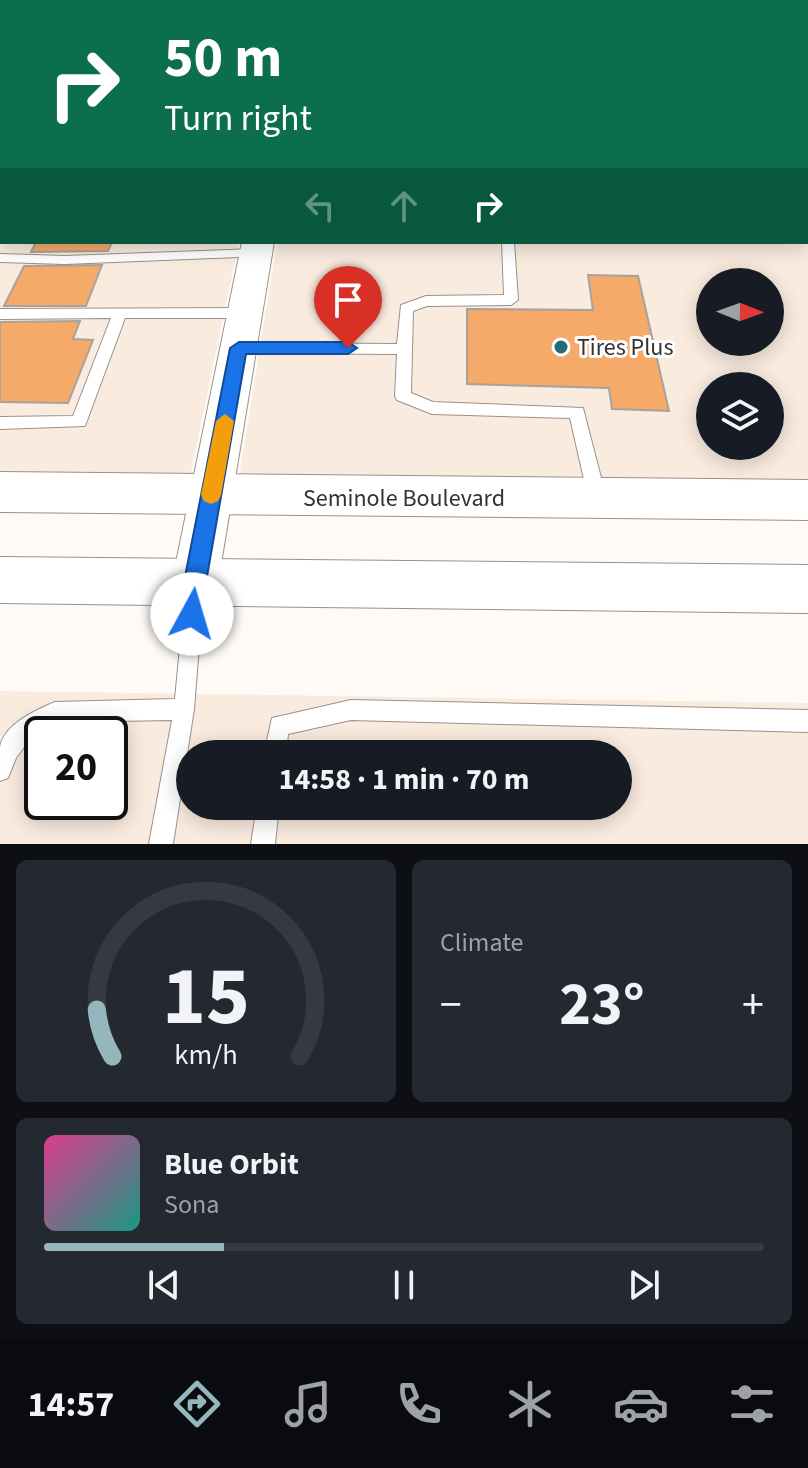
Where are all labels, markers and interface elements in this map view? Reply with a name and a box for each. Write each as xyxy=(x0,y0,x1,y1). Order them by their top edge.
text: 50 m xyxy=(164,19,282,98)
icon: right xyxy=(32,32,136,136)
text: Turn right xyxy=(164,93,312,144)
icon: left xyxy=(298,184,342,228)
icon: ahead xyxy=(382,184,426,228)
icon: right xyxy=(466,184,510,228)
pin xyxy=(314,266,382,348)
north arrow xyxy=(696,268,784,356)
map controls xyxy=(696,268,784,460)
icon: arrive xyxy=(326,278,370,322)
place label: Tires Plus xyxy=(577,330,673,365)
marker: Tires Plus xyxy=(552,338,570,356)
button: layers xyxy=(696,372,784,460)
street label: Seminole Boulevard xyxy=(303,481,505,516)
position arrow xyxy=(150,572,234,656)
speed limit sign: 20 xyxy=(24,716,128,820)
text: 14:58 · 1 min · 70 m xyxy=(279,758,529,801)
text: Climate xyxy=(440,924,524,961)
text: 15 xyxy=(162,938,250,1056)
text: 23° xyxy=(559,963,645,1048)
text: − xyxy=(440,974,462,1037)
text: + xyxy=(742,974,764,1037)
text: km/h xyxy=(174,1035,238,1075)
text: Blue Orbit xyxy=(164,1143,299,1186)
text: Sona xyxy=(164,1186,219,1223)
icon: previous xyxy=(142,1263,186,1307)
icon: pause xyxy=(382,1263,426,1307)
icon: next xyxy=(622,1263,666,1307)
icon: directions xyxy=(169,1376,225,1432)
icon: music xyxy=(280,1376,336,1432)
icon: phone xyxy=(391,1376,447,1432)
icon: climate xyxy=(502,1376,558,1432)
icon: car xyxy=(613,1376,669,1432)
icon: filters xyxy=(724,1376,780,1432)
text: 14:57 xyxy=(28,1379,114,1430)

